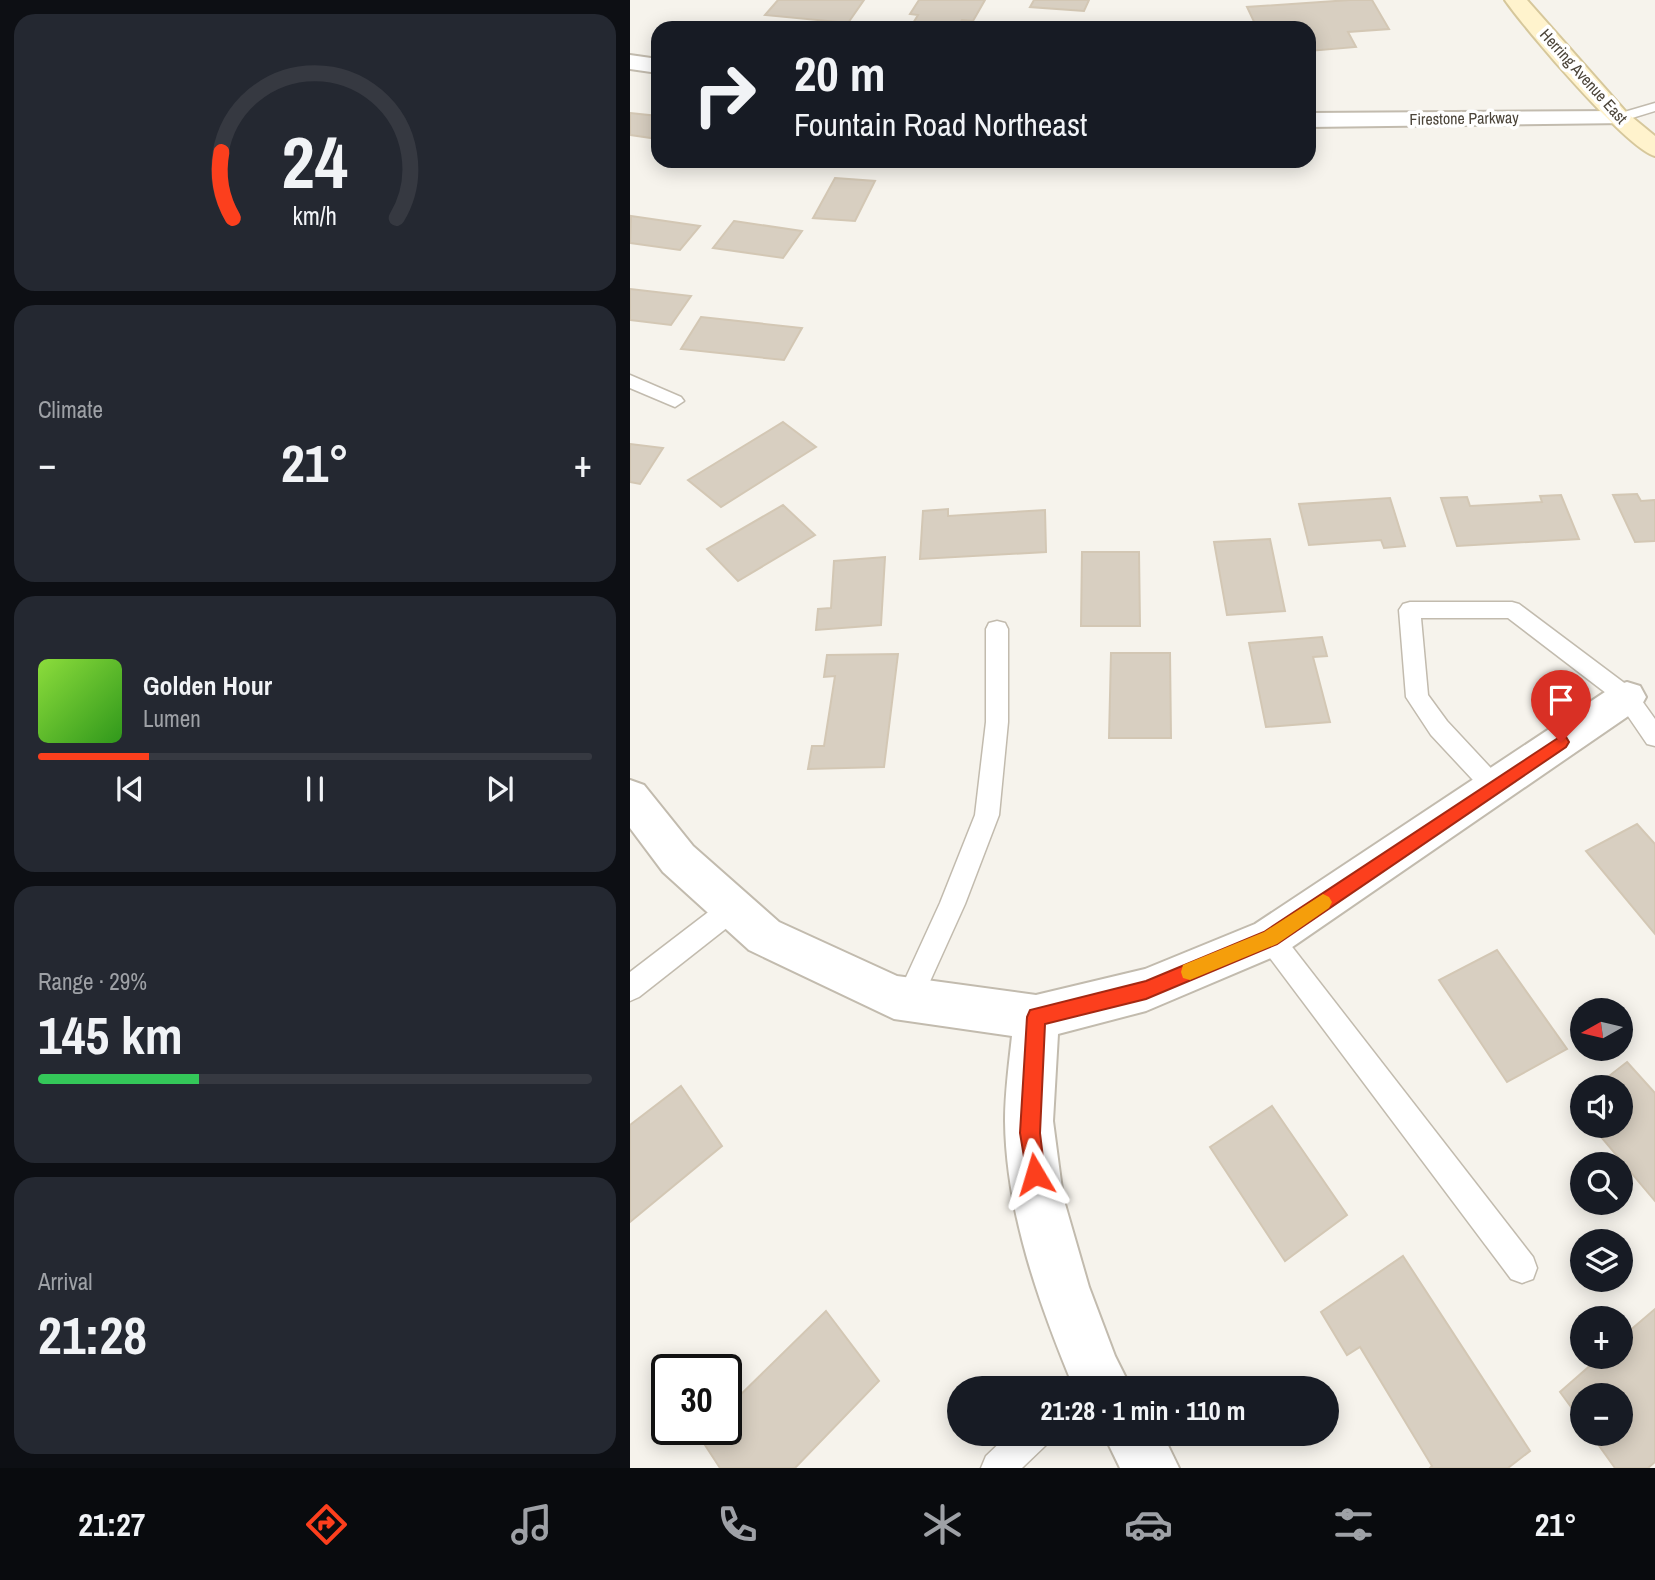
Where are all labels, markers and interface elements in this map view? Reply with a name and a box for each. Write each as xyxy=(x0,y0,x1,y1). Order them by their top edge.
street label: Herring Avenue East xyxy=(1535,24,1633,129)
text: 20 m xyxy=(794,40,886,106)
icon: right xyxy=(679,49,770,140)
text: Fountain Road Northeast xyxy=(794,103,1087,146)
street label: Firestone Parkway xyxy=(1409,106,1519,130)
text: 24 xyxy=(282,114,348,212)
text: km/h xyxy=(293,199,337,233)
text: Climate xyxy=(38,394,103,425)
text: 21° xyxy=(281,428,349,498)
text: − xyxy=(38,438,56,489)
text: + xyxy=(574,438,592,489)
text: Golden Hour xyxy=(143,668,272,703)
pin xyxy=(1531,670,1591,742)
icon: arrive xyxy=(1542,681,1580,719)
text: Lumen xyxy=(143,703,201,734)
icon: previous xyxy=(111,770,149,808)
icon: pause xyxy=(296,770,334,808)
icon: next xyxy=(481,770,519,808)
text: Range · 29% xyxy=(38,966,147,997)
north arrow xyxy=(1570,998,1633,1060)
map controls xyxy=(1570,998,1633,1446)
text: 145 km xyxy=(38,1000,183,1070)
button: sound xyxy=(1570,1075,1633,1138)
position arrow xyxy=(998,1137,1072,1211)
button: search xyxy=(1570,1152,1633,1215)
button: layers xyxy=(1570,1229,1633,1292)
text: Arrival xyxy=(38,1266,93,1297)
text: 21:28 xyxy=(38,1300,147,1370)
button: + xyxy=(1570,1306,1633,1369)
speed limit sign: 30 xyxy=(651,1354,742,1445)
button: − xyxy=(1570,1383,1633,1446)
text: 21:28 · 1 min · 110 m xyxy=(1040,1393,1246,1428)
icon: directions xyxy=(302,1500,351,1549)
icon: music xyxy=(507,1500,556,1549)
icon: phone xyxy=(713,1500,762,1549)
icon: climate xyxy=(918,1500,967,1549)
icon: car xyxy=(1124,1500,1173,1549)
icon: filters xyxy=(1329,1500,1378,1549)
text: 21:27 xyxy=(78,1503,145,1546)
text: 21° xyxy=(1535,1503,1577,1546)

